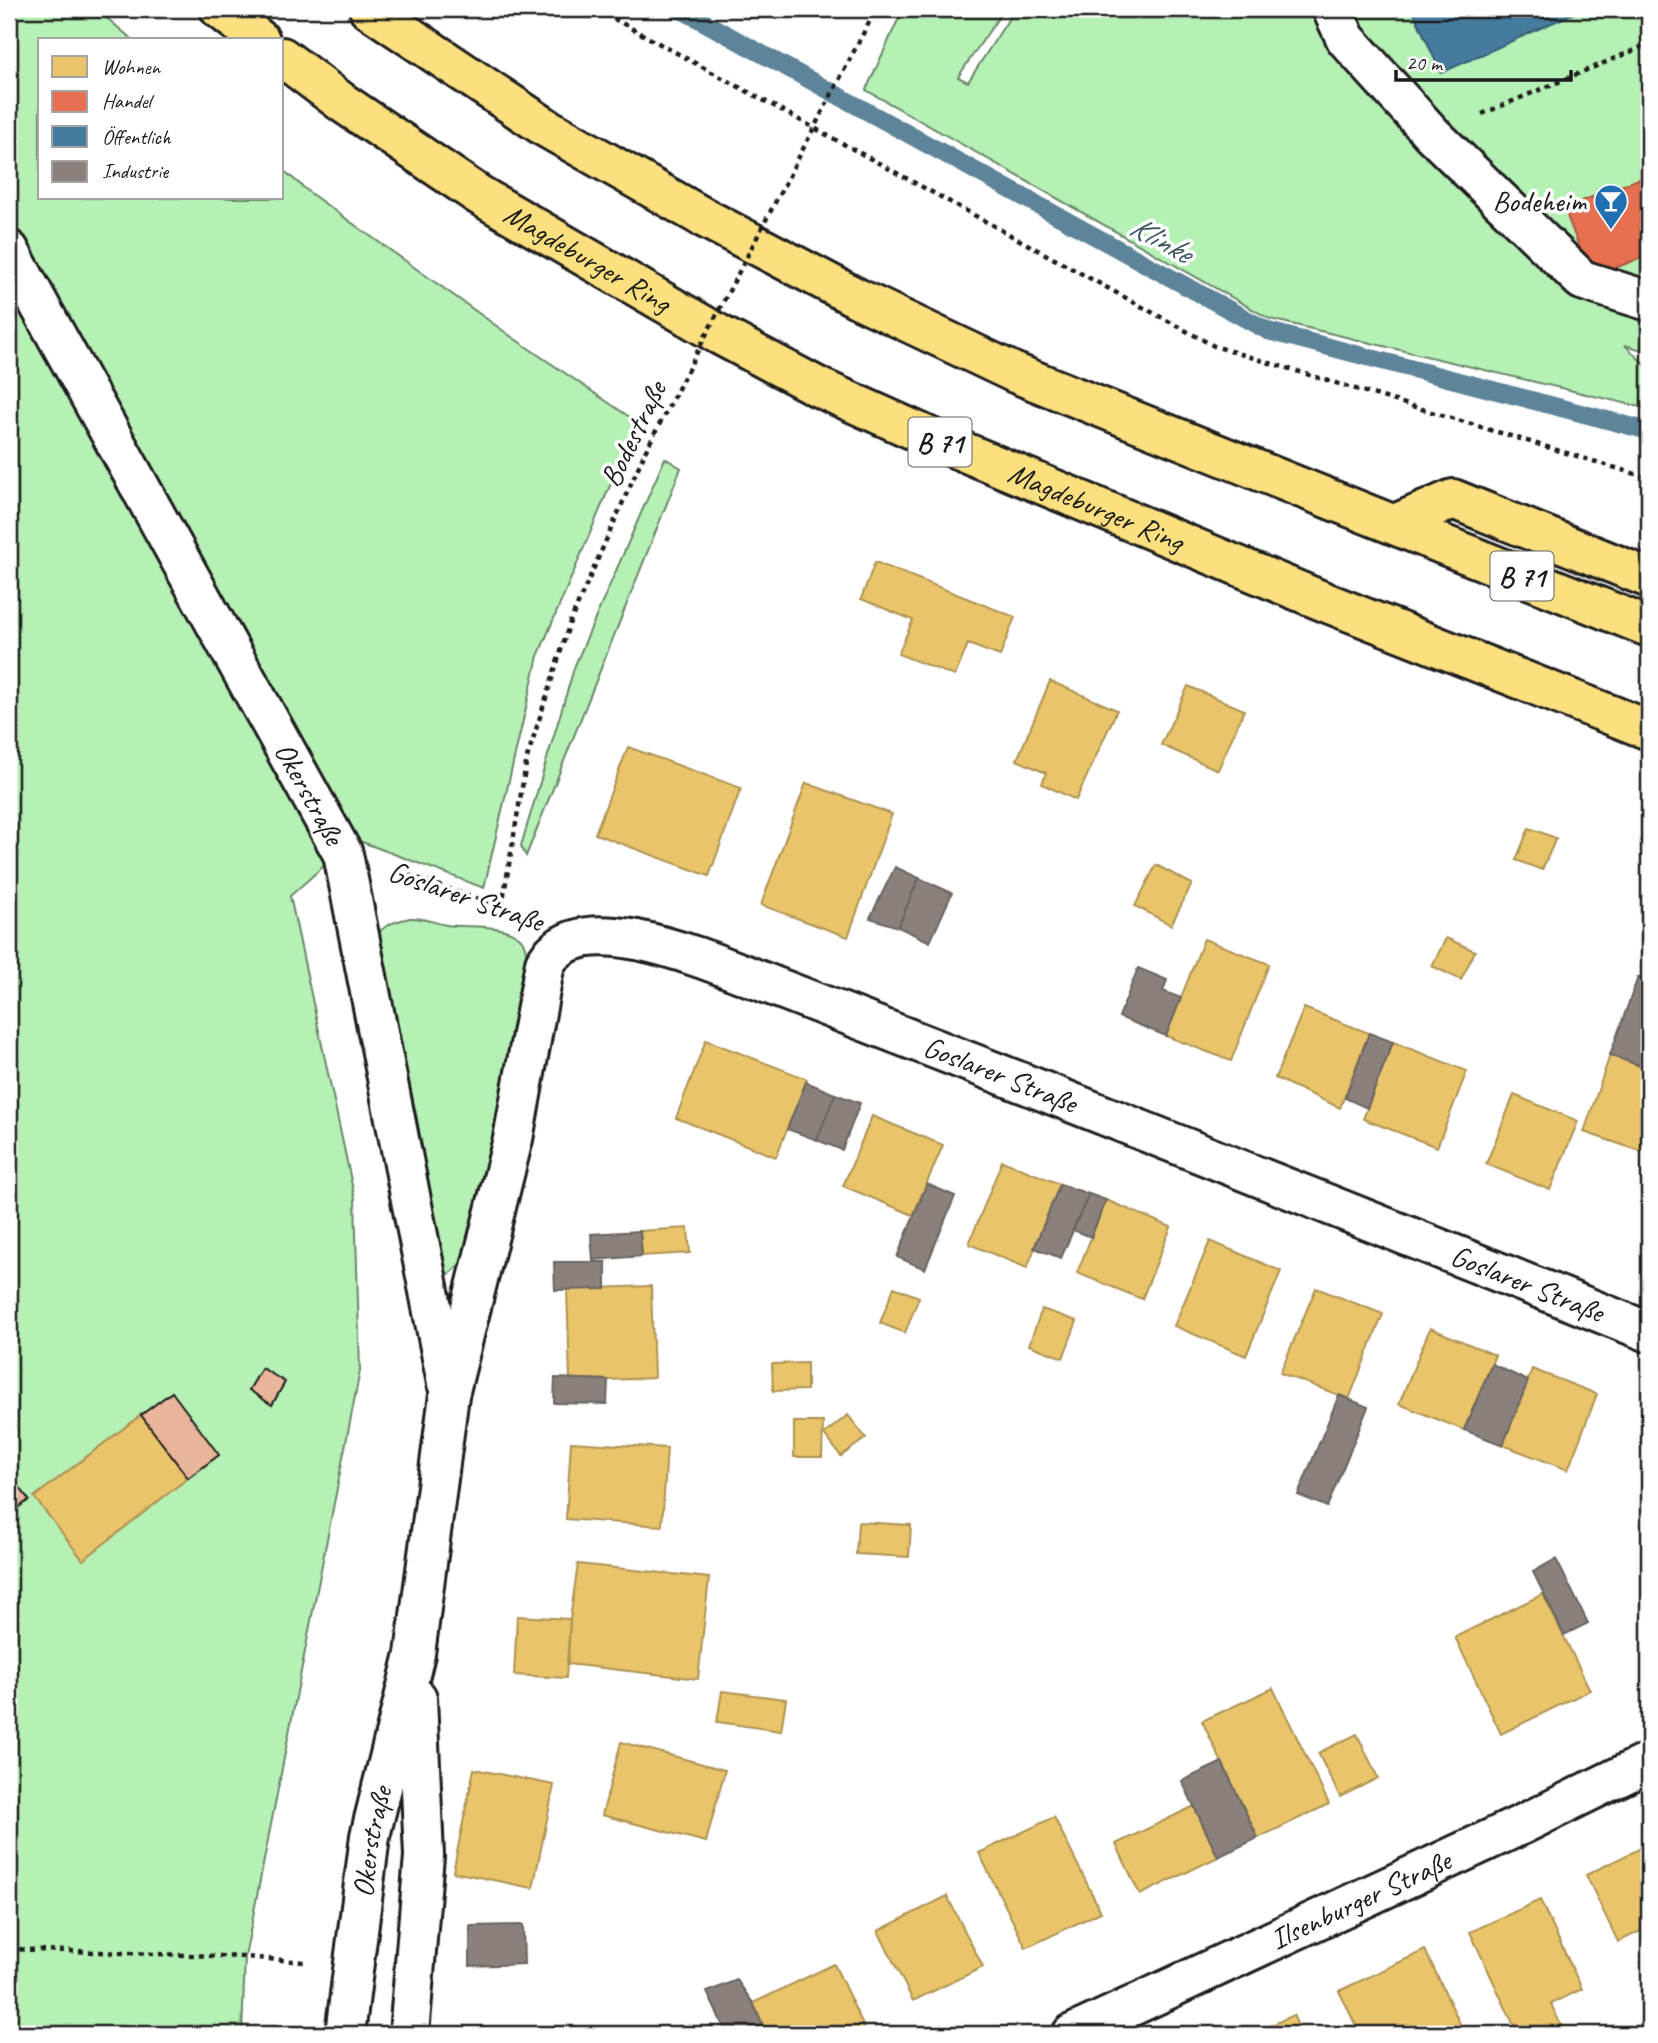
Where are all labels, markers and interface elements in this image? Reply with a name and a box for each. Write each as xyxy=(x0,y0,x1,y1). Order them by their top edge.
legend xyxy=(38,38,284,200)
scale bar xyxy=(1396,38,1570,82)
text: 20 m xyxy=(1406,50,1444,76)
text: Wohnen xyxy=(102,54,162,80)
text: Handel xyxy=(102,88,155,114)
text: Öffentlich xyxy=(102,124,172,150)
text: Industrie xyxy=(102,158,169,184)
place label: Bodeheim xyxy=(1492,182,1587,220)
bar icon: Bodeheim xyxy=(1592,182,1630,231)
street label: Magdeburger Ring xyxy=(497,195,680,322)
water label: Klinke xyxy=(1123,206,1203,275)
street label: Bodestraße xyxy=(591,373,676,493)
road number: B 71 xyxy=(908,418,972,466)
street label: Magdeburger Ring xyxy=(1003,453,1191,561)
road number: B 71 xyxy=(1490,552,1554,600)
street label: Okerstraße xyxy=(266,735,354,853)
street label: Goslarer Straße xyxy=(384,852,551,941)
street label: Goslarer Straße xyxy=(918,1027,1085,1123)
street label: Goslarer Straße xyxy=(1445,1236,1611,1332)
street label: Okerstraße xyxy=(343,1780,401,1899)
street label: Ilsenburger Straße xyxy=(1264,1840,1459,1958)

